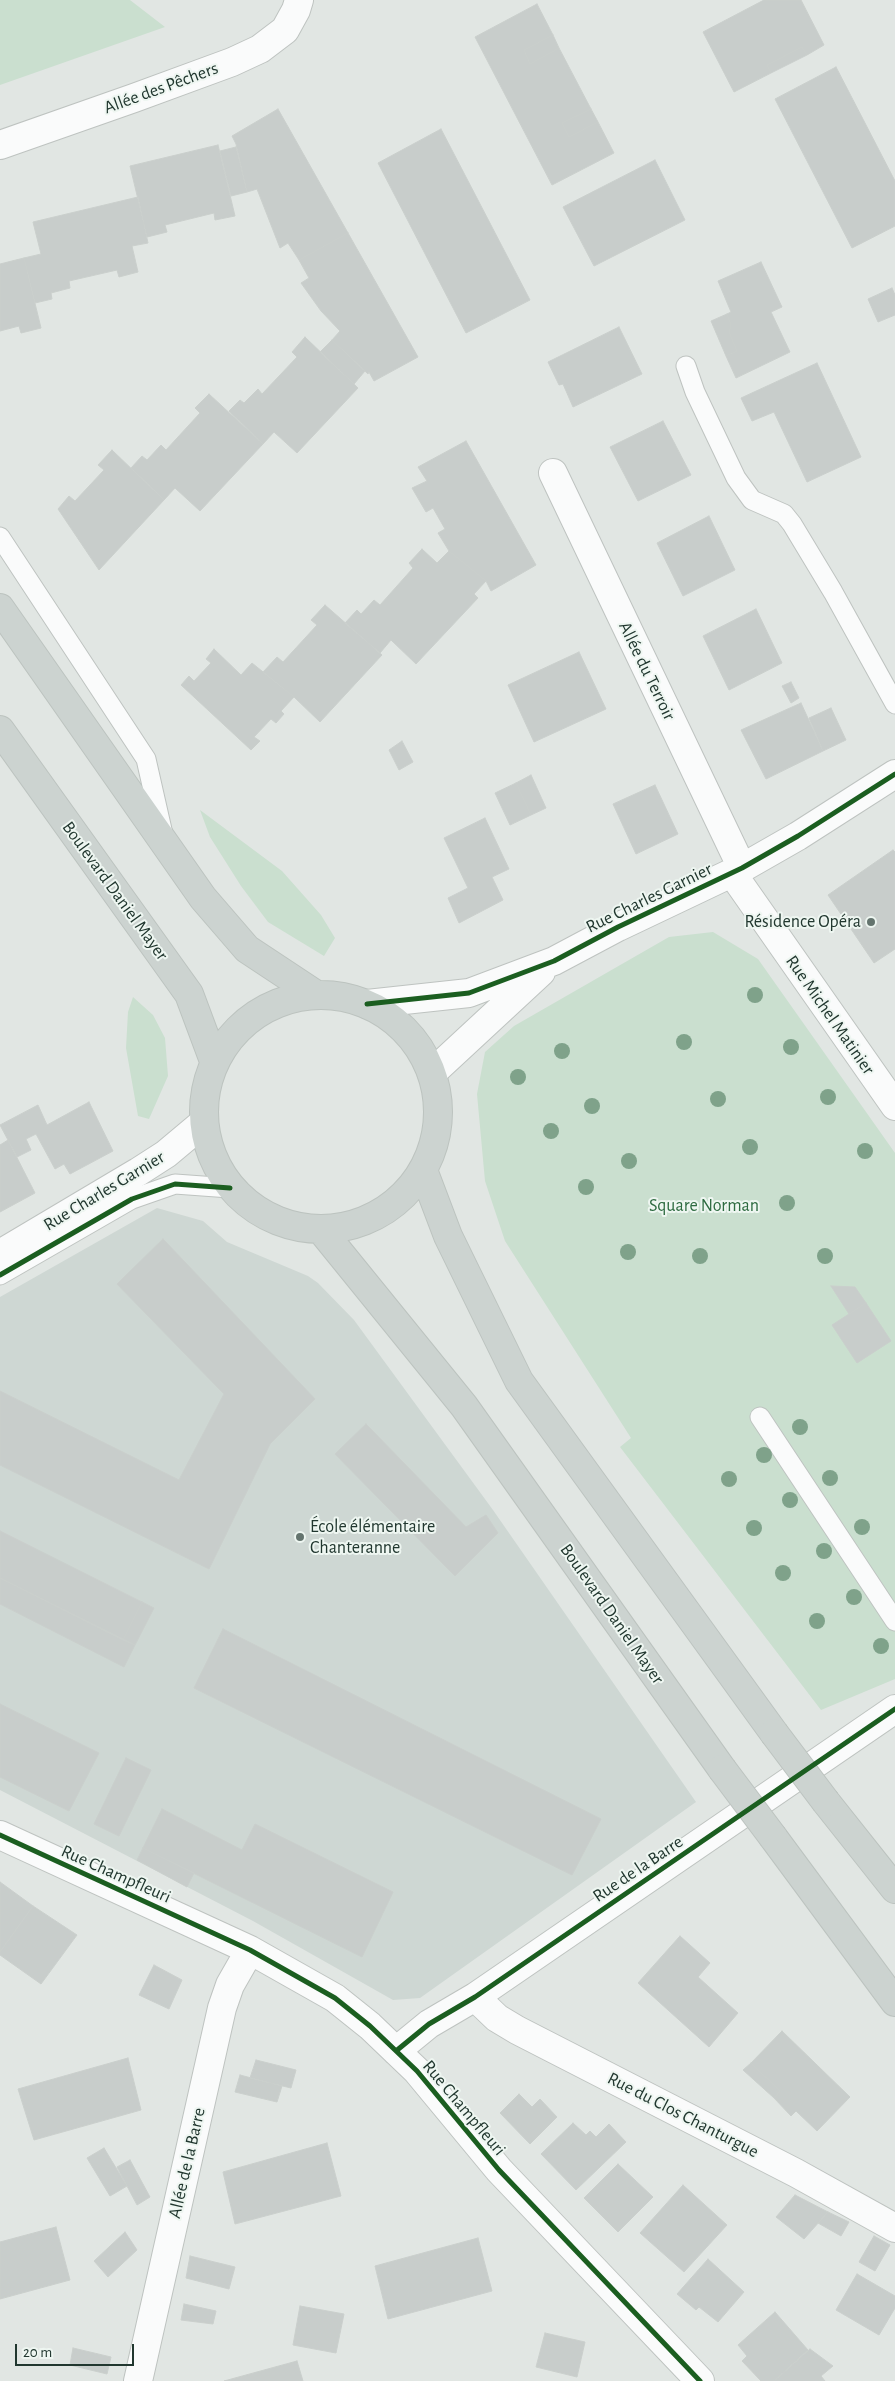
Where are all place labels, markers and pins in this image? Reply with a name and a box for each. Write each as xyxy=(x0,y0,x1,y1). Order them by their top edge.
place label: Résidence Opéra xyxy=(744,911,861,933)
marker: Résidence Opéra xyxy=(865,916,877,928)
place label: École élémentaire Chanteranne xyxy=(310,1516,435,1558)
marker: École élémentaire Chanteranne xyxy=(294,1531,306,1543)

